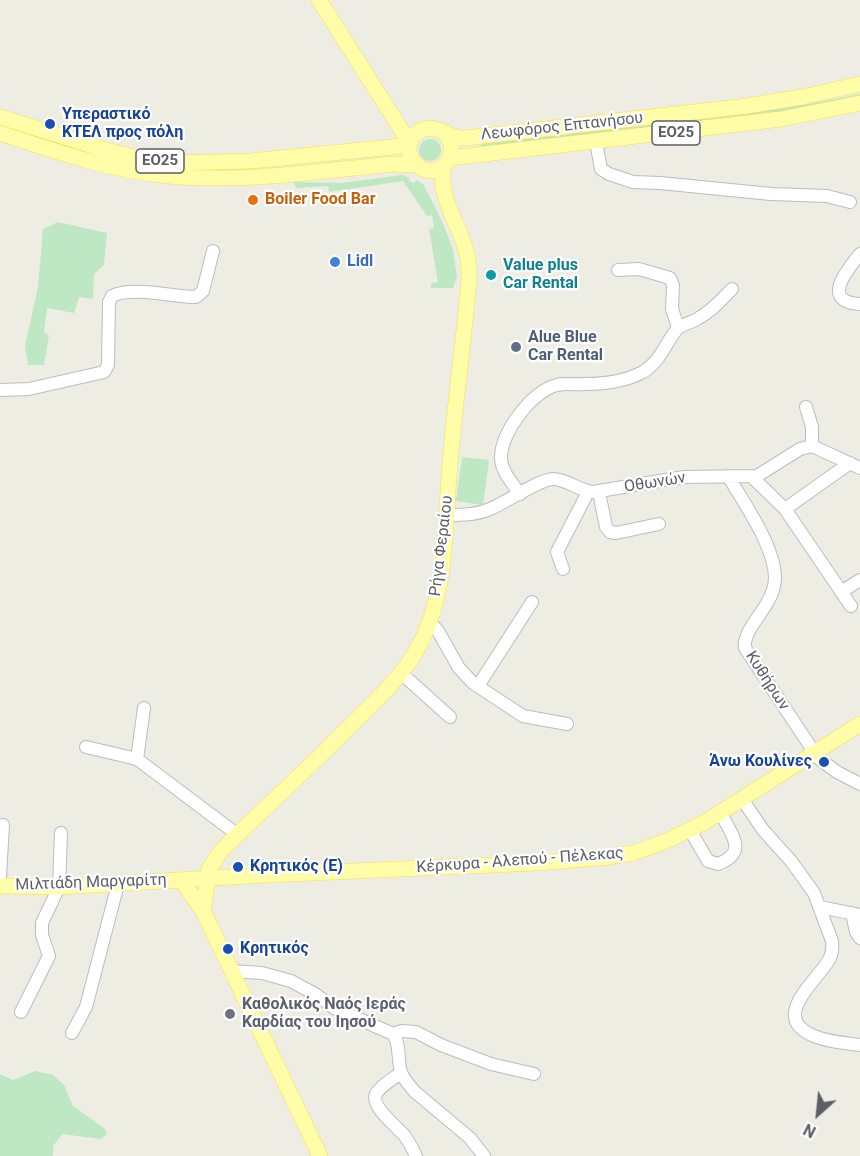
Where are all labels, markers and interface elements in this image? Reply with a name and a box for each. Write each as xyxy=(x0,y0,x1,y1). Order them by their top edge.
place label: Υπεραστικό ΚΤΕΛ προς πόλη xyxy=(62,105,183,143)
street label: Λεωφόρος Επτανήσου xyxy=(480,109,644,145)
marker: Υπεραστικό ΚΤΕΛ προς πόλη xyxy=(43,117,57,131)
road number: ΕΟ25 xyxy=(652,121,700,145)
road number: ΕΟ25 xyxy=(136,149,184,173)
place label: Boiler Food Bar xyxy=(265,190,375,210)
marker: Boiler Food Bar xyxy=(246,193,260,207)
place label: Lidl xyxy=(347,252,373,272)
marker: Lidl xyxy=(328,255,342,269)
place label: Value plus Car Rental xyxy=(503,256,578,294)
marker: Value plus Car Rental xyxy=(484,268,498,282)
place label: Alue Blue Car Rental xyxy=(528,328,603,366)
marker: Alue Blue Car Rental xyxy=(509,340,523,354)
street label: Οθωνών xyxy=(623,469,687,497)
street label: Ρήγα Φεραίου xyxy=(426,495,458,597)
street label: Κυθήρων xyxy=(741,648,793,714)
place label: Άνω Κουλίνες xyxy=(709,752,812,772)
marker: Άνω Κουλίνες xyxy=(817,755,831,769)
street label: Κέρκυρα - Αλεπού - Πέλεκας xyxy=(416,844,624,878)
place label: Κρητικός (E) xyxy=(250,857,343,877)
marker: Κρητικός (E) xyxy=(231,860,245,874)
street label: Μιλτιάδη Μαργαρίτη xyxy=(15,871,167,895)
place label: Κρητικός xyxy=(240,939,309,959)
marker: Κρητικός xyxy=(221,942,235,956)
place label: Καθολικός Ναός Ιεράς Καρδίας του Ιησού xyxy=(242,995,406,1033)
marker: Καθολικός Ναός Ιεράς Καρδίας του Ιησού xyxy=(223,1007,237,1021)
north arrow xyxy=(788,1084,848,1144)
text: N xyxy=(800,1119,819,1142)

